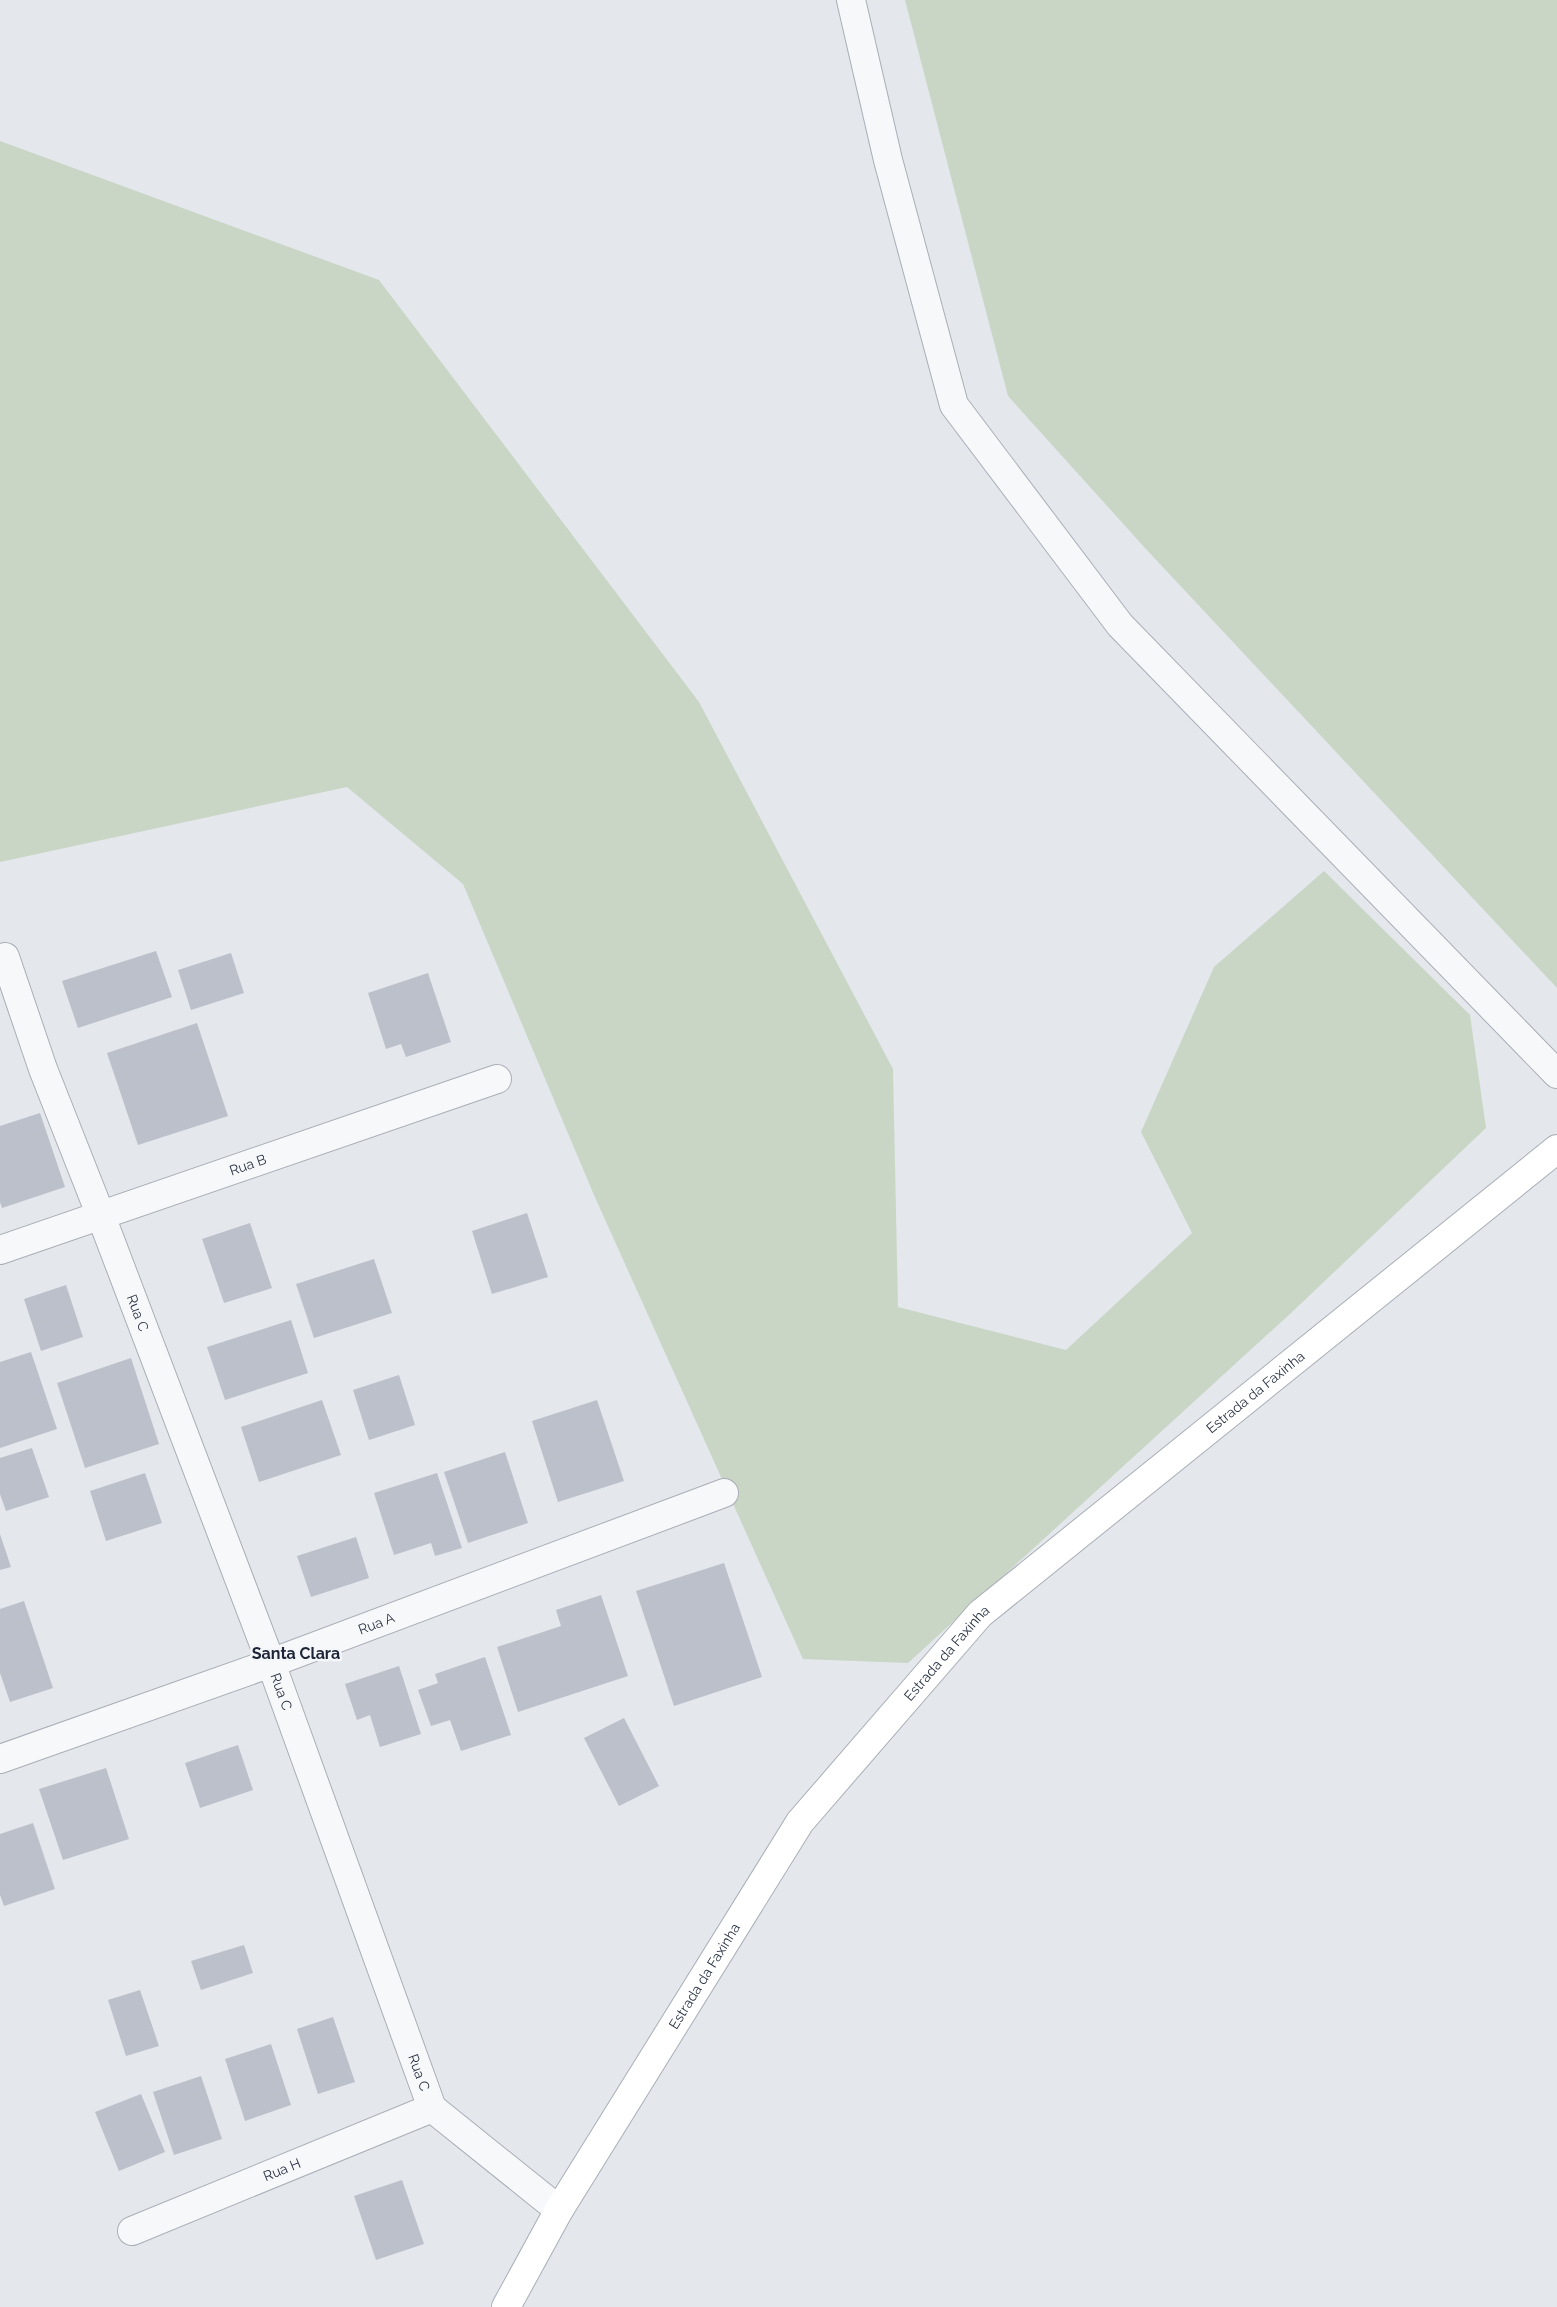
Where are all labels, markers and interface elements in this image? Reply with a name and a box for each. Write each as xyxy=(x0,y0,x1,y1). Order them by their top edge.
street label: Rua B xyxy=(227,1151,268,1178)
street label: Rua C xyxy=(124,1292,152,1334)
street label: Estrada da Faxinha xyxy=(1203,1348,1308,1436)
street label: Estrada da Faxinha xyxy=(901,1602,992,1704)
street label: Rua A xyxy=(356,1609,397,1638)
district label: Santa Clara xyxy=(252,1644,340,1663)
street label: Rua C xyxy=(267,1671,296,1713)
street label: Estrada da Faxinha xyxy=(665,1920,743,2032)
street label: Rua C xyxy=(405,2052,433,2094)
street label: Rua H xyxy=(261,2155,303,2184)

